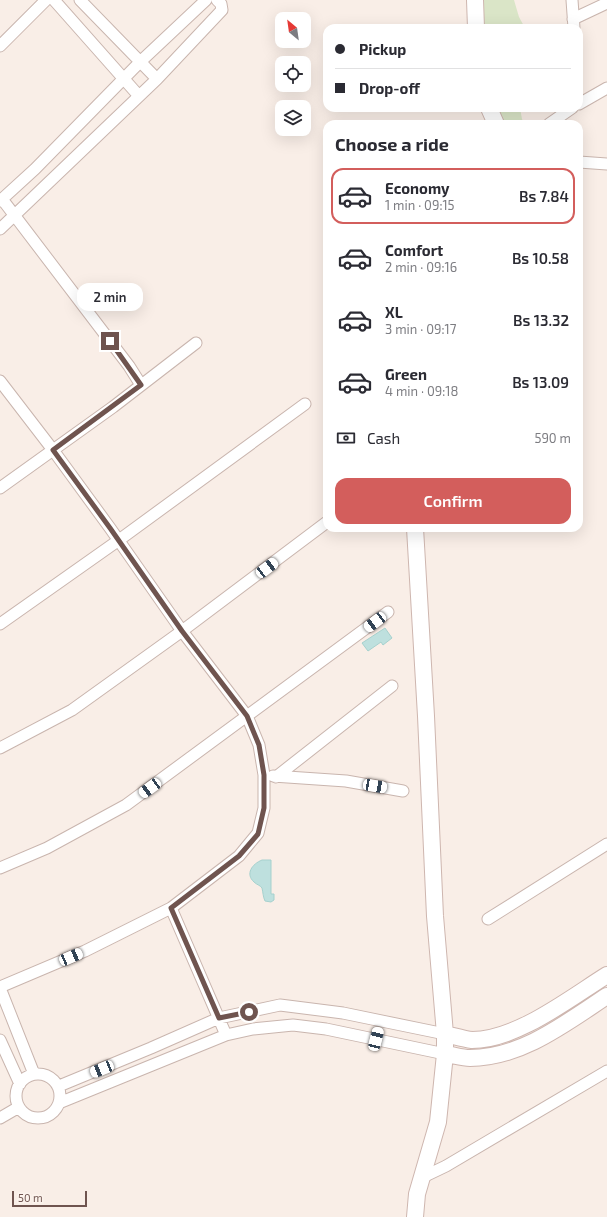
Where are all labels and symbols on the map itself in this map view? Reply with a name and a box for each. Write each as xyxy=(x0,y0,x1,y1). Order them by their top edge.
north arrow xyxy=(275,12,311,48)
callout: 2 min xyxy=(77,283,143,311)
route end xyxy=(101,332,119,350)
car xyxy=(254,556,280,580)
car xyxy=(362,610,388,634)
car xyxy=(137,776,163,800)
car xyxy=(362,778,388,794)
car xyxy=(58,947,84,967)
route start xyxy=(240,1003,258,1021)
car xyxy=(367,1026,385,1052)
car xyxy=(89,1059,115,1079)
scale bar xyxy=(12,1189,87,1208)

